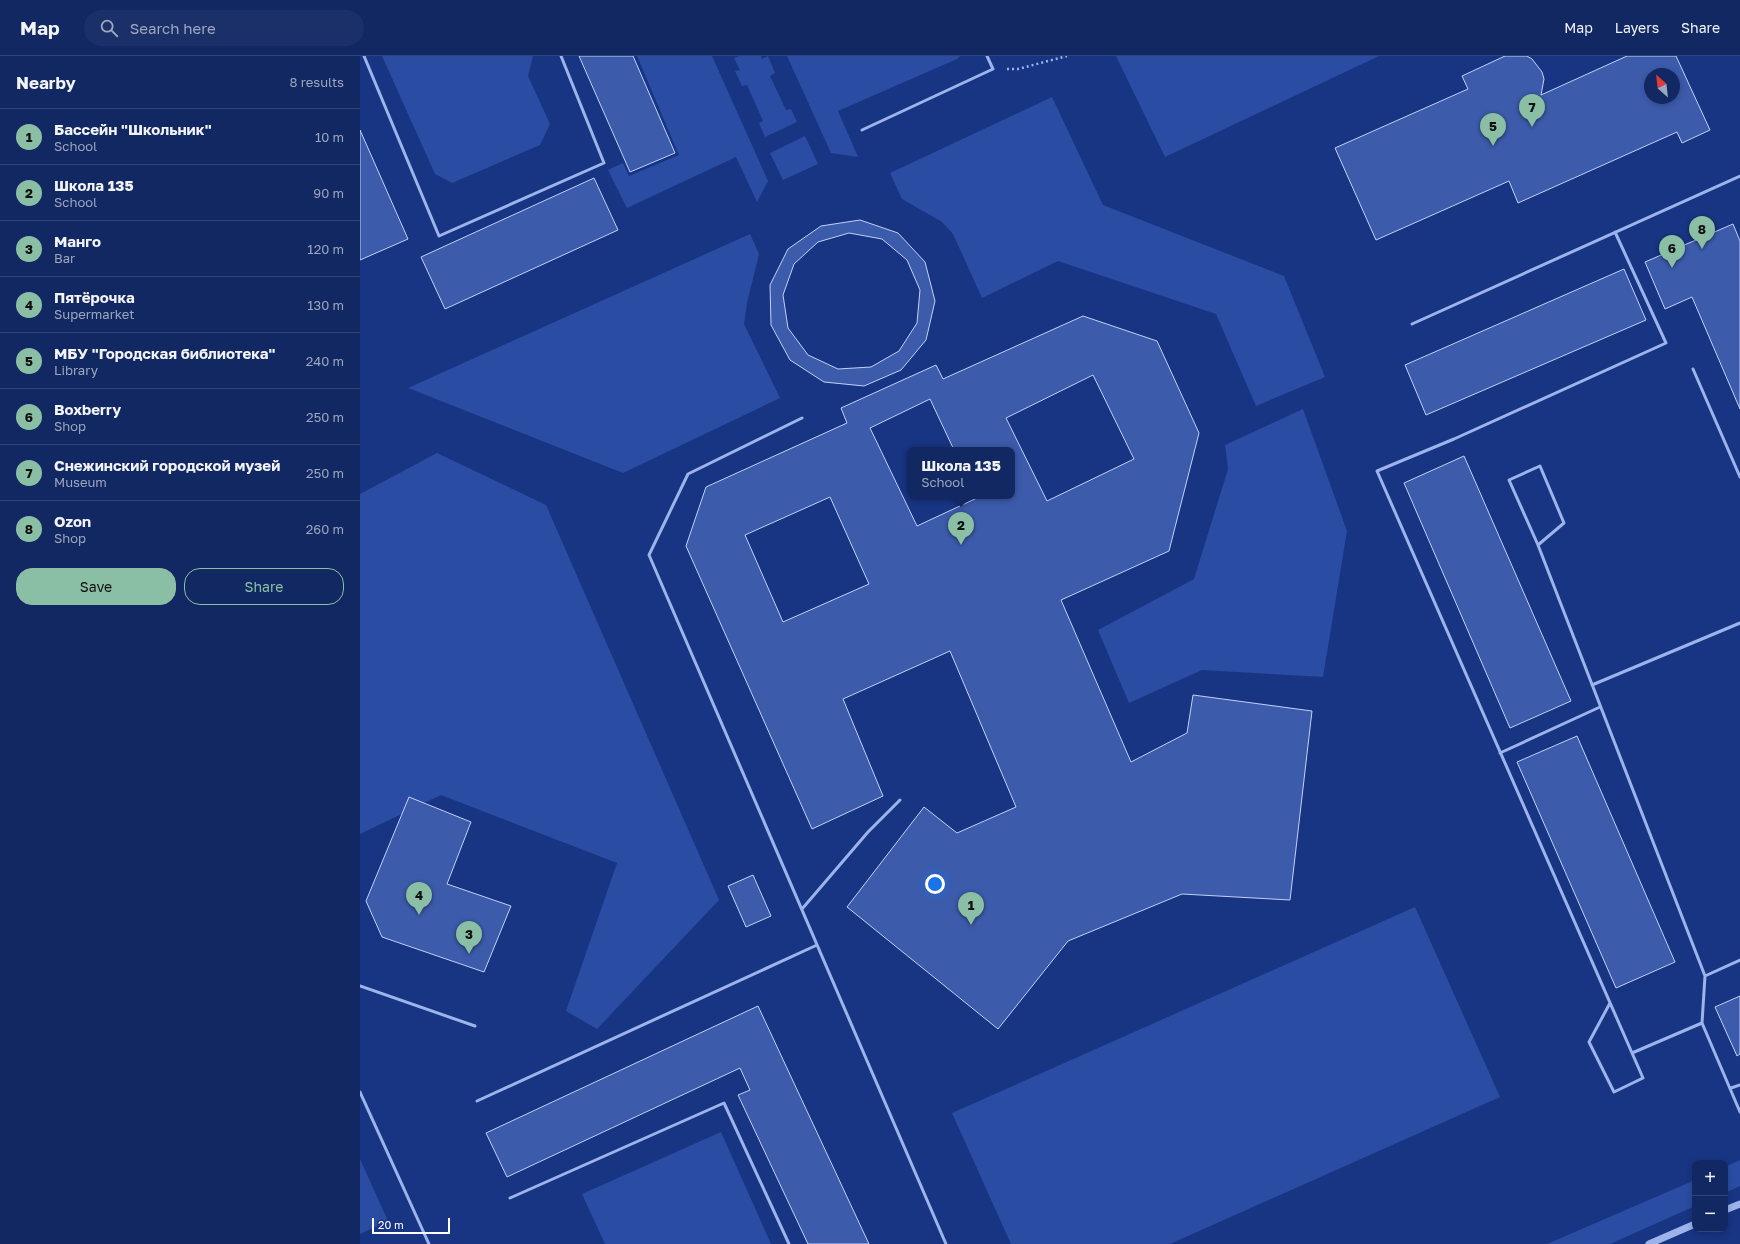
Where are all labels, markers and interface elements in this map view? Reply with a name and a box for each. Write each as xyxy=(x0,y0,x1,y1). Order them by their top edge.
search box xyxy=(84,10,364,46)
text: Map xyxy=(20,16,60,39)
icon: search xyxy=(98,17,120,39)
text: Search here xyxy=(130,19,216,37)
text: Map xyxy=(1564,19,1593,36)
text: Layers xyxy=(1615,19,1659,36)
text: Share xyxy=(1681,19,1720,36)
north arrow xyxy=(1644,68,1680,104)
text: Nearby xyxy=(16,72,76,93)
text: 8 results xyxy=(290,74,344,90)
pin: 7 xyxy=(1519,94,1545,127)
pin: 5 xyxy=(1480,113,1506,146)
text: Бассейн "Школьник" xyxy=(54,120,212,138)
text: 1 xyxy=(26,129,32,145)
text: 10 m xyxy=(315,129,344,145)
text: School xyxy=(54,138,97,154)
text: Школа 135 xyxy=(54,176,134,194)
text: 2 xyxy=(25,185,33,201)
text: 90 m xyxy=(313,185,344,201)
text: School xyxy=(54,194,97,210)
pin: 8 xyxy=(1689,216,1715,249)
text: Манго xyxy=(54,232,101,250)
pin: 6 xyxy=(1659,235,1685,268)
text: 3 xyxy=(25,241,33,257)
text: 120 m xyxy=(307,241,344,257)
text: Bar xyxy=(54,250,75,266)
text: Пятёрочка xyxy=(54,288,135,306)
text: 4 xyxy=(25,297,33,313)
text: 130 m xyxy=(307,297,344,313)
text: Supermarket xyxy=(54,306,135,322)
text: МБУ "Городская библиотека" xyxy=(54,344,275,362)
text: 5 xyxy=(25,353,33,369)
text: 240 m xyxy=(306,353,344,369)
text: Library xyxy=(54,362,98,378)
text: Boxberry xyxy=(54,400,121,418)
text: 6 xyxy=(25,409,33,425)
text: 250 m xyxy=(306,409,344,425)
text: Shop xyxy=(54,418,86,434)
popup xyxy=(907,447,1015,499)
text: Снежинский городской музей xyxy=(54,456,280,474)
text: Школа 135 xyxy=(921,456,1001,474)
text: 7 xyxy=(25,465,33,481)
text: 250 m xyxy=(306,465,344,481)
text: Museum xyxy=(54,474,107,490)
text: School xyxy=(921,474,964,490)
text: Ozon xyxy=(54,512,91,530)
pin: 2 xyxy=(948,512,974,545)
text: 8 xyxy=(25,521,33,537)
text: 260 m xyxy=(306,521,344,537)
text: Shop xyxy=(54,530,86,546)
button: Save xyxy=(16,568,176,605)
button: Share xyxy=(184,568,344,605)
your location xyxy=(925,874,945,894)
pin: 4 xyxy=(406,882,432,915)
pin: 1 xyxy=(958,892,984,925)
pin: 3 xyxy=(456,921,482,954)
map controls xyxy=(1692,1160,1728,1232)
button: + xyxy=(1692,1160,1728,1196)
button: − xyxy=(1692,1196,1728,1232)
scale bar xyxy=(372,1216,450,1235)
text: 20 m xyxy=(378,1218,404,1231)

